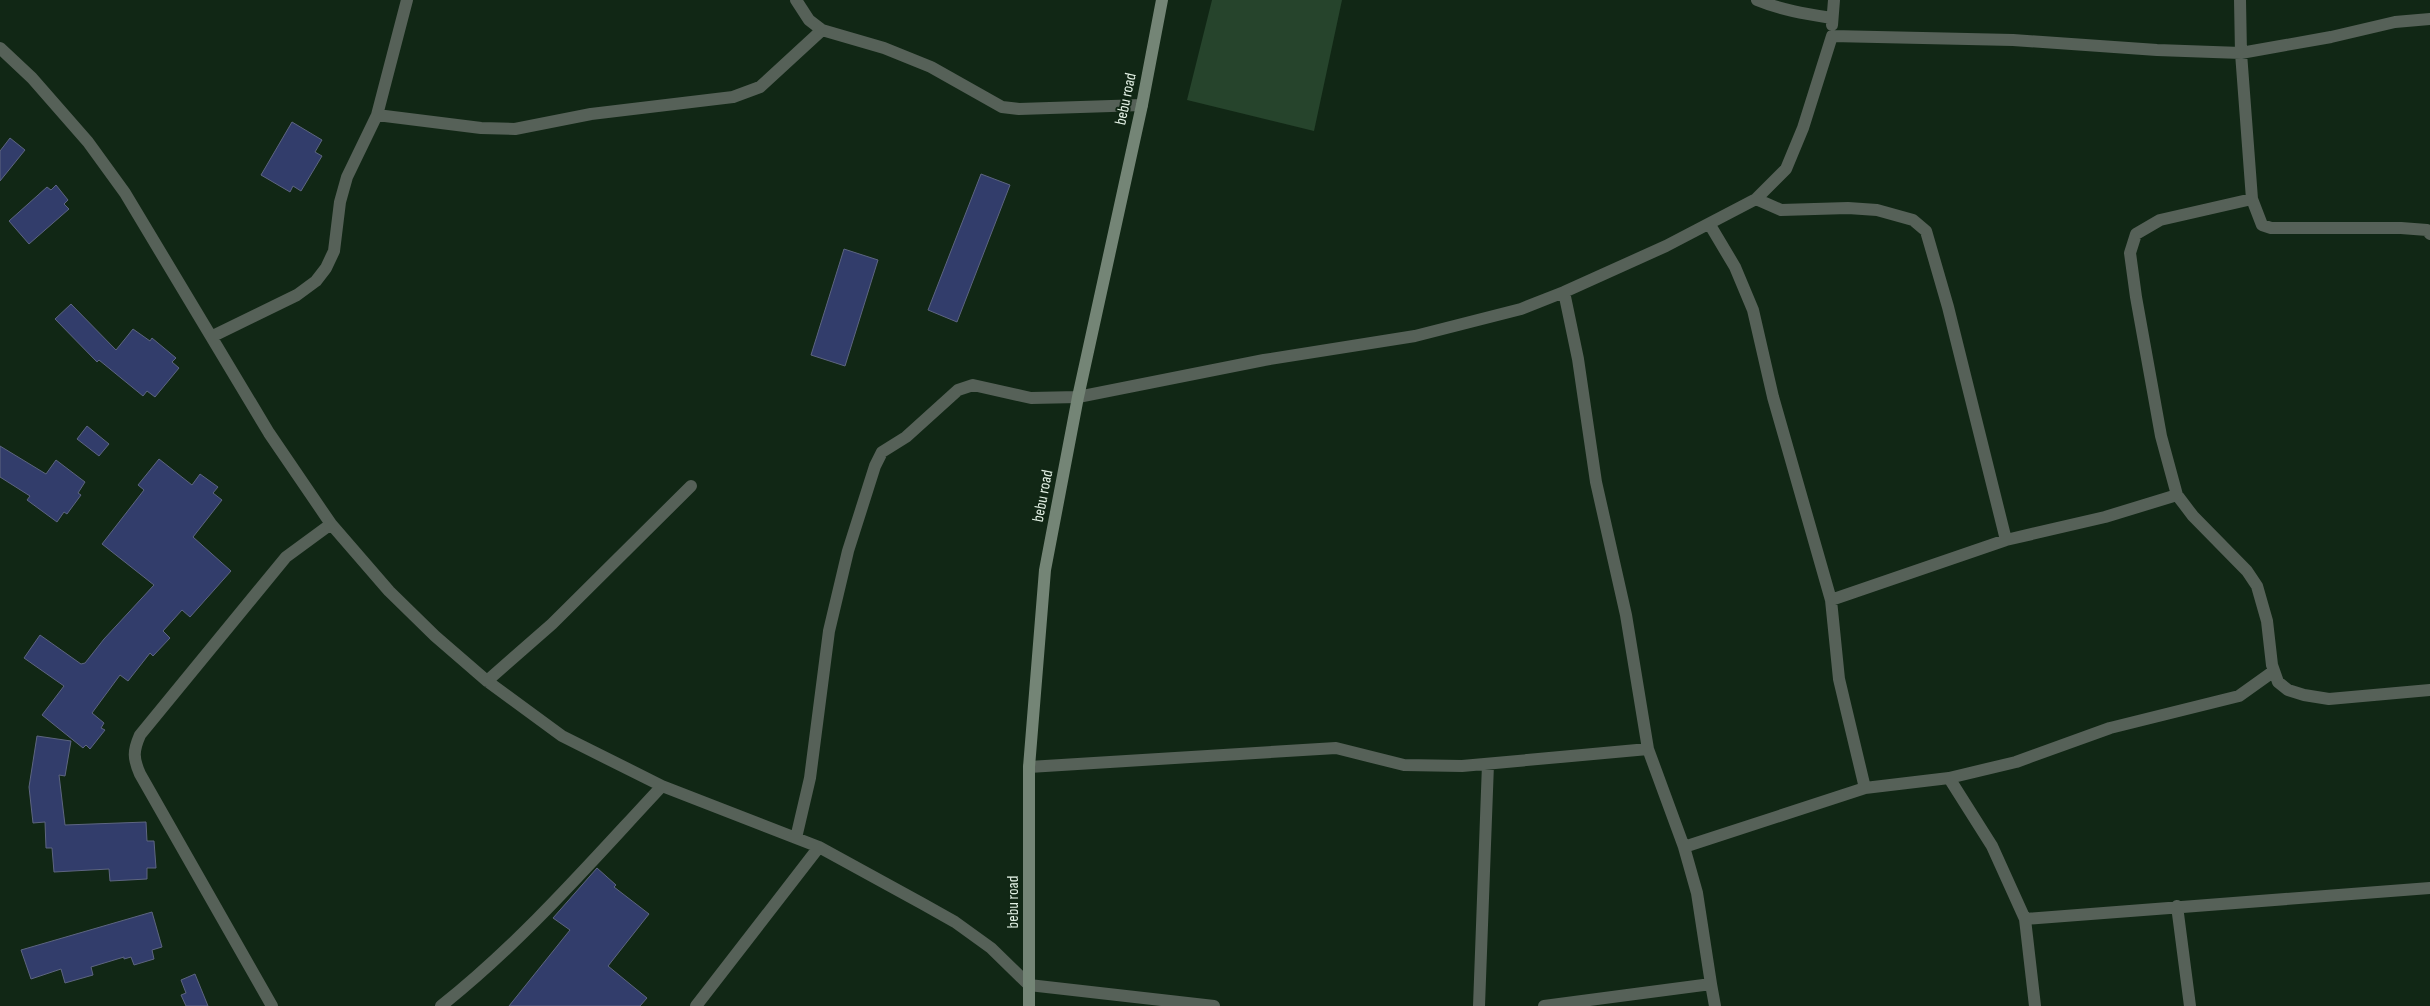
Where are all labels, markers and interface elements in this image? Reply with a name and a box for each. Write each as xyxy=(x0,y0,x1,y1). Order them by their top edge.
street label: bebu road xyxy=(1111,71,1141,127)
street label: bebu road xyxy=(1029,468,1057,524)
street label: bebu road xyxy=(1004,876,1023,928)

